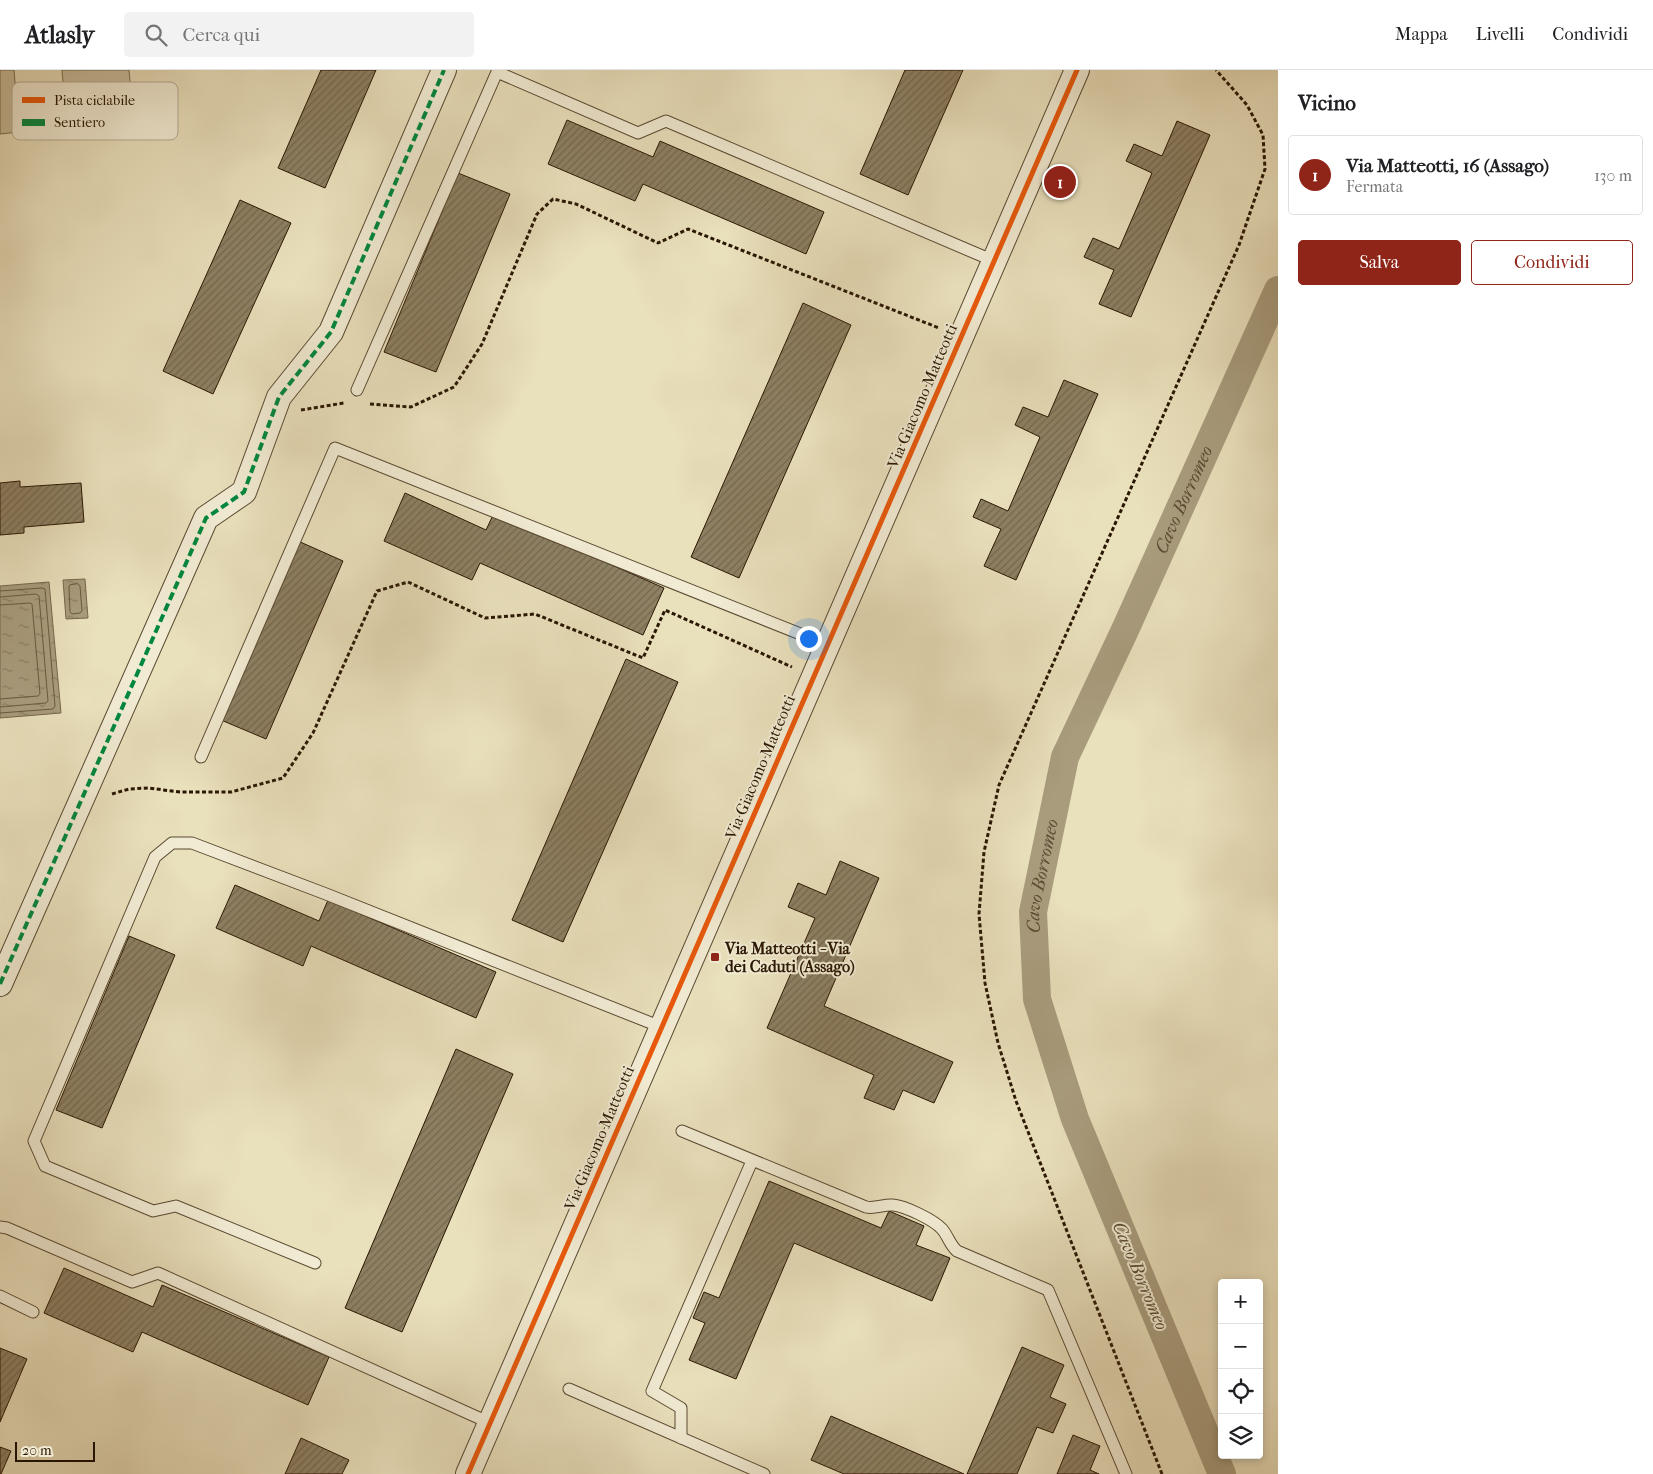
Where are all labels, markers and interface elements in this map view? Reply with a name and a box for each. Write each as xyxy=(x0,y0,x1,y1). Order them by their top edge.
search box xyxy=(124,12,474,57)
text: Atlasly xyxy=(25,21,94,49)
icon: search xyxy=(142,21,170,49)
text: Cerca qui xyxy=(182,24,260,46)
text: Mappa xyxy=(1395,24,1448,45)
text: Livelli xyxy=(1476,24,1524,45)
text: Condividi xyxy=(1552,24,1628,45)
legend xyxy=(12,82,178,140)
text: Vicino xyxy=(1298,91,1356,115)
text: Pista ciclabile xyxy=(54,92,135,109)
text: Sentiero xyxy=(54,114,105,131)
text: Via Matteotti, 16 (Assago) xyxy=(1346,155,1549,177)
pin: 1 xyxy=(1044,163,1076,201)
text: 1 xyxy=(1312,166,1318,185)
text: 130 m xyxy=(1594,166,1632,185)
text: Fermata xyxy=(1346,177,1403,196)
button: Salva xyxy=(1298,240,1461,285)
button: Condividi xyxy=(1471,240,1633,285)
street label: Via Giacomo Matteotti xyxy=(883,321,961,472)
water label: Cavo Borromeo xyxy=(1150,443,1217,556)
your location xyxy=(796,626,822,652)
street label: Via Giacomo Matteotti xyxy=(721,692,799,843)
water label: Cavo Borromeo xyxy=(1022,817,1062,933)
place label: Via Matteotti - Via dei Caduti (Assago) xyxy=(724,939,855,977)
marker: Via Matteotti - Via dei Caduti (Assago) xyxy=(709,951,721,963)
street label: Via Giacomo Matteotti xyxy=(560,1063,638,1214)
water label: Cavo Borromeo xyxy=(1108,1219,1172,1333)
map controls xyxy=(1218,1279,1263,1459)
button: + xyxy=(1218,1279,1263,1324)
button: − xyxy=(1218,1324,1263,1369)
button: locate xyxy=(1218,1369,1263,1414)
button: layers xyxy=(1218,1414,1263,1459)
scale bar xyxy=(15,1439,95,1462)
text: 20 m xyxy=(22,1442,52,1459)

